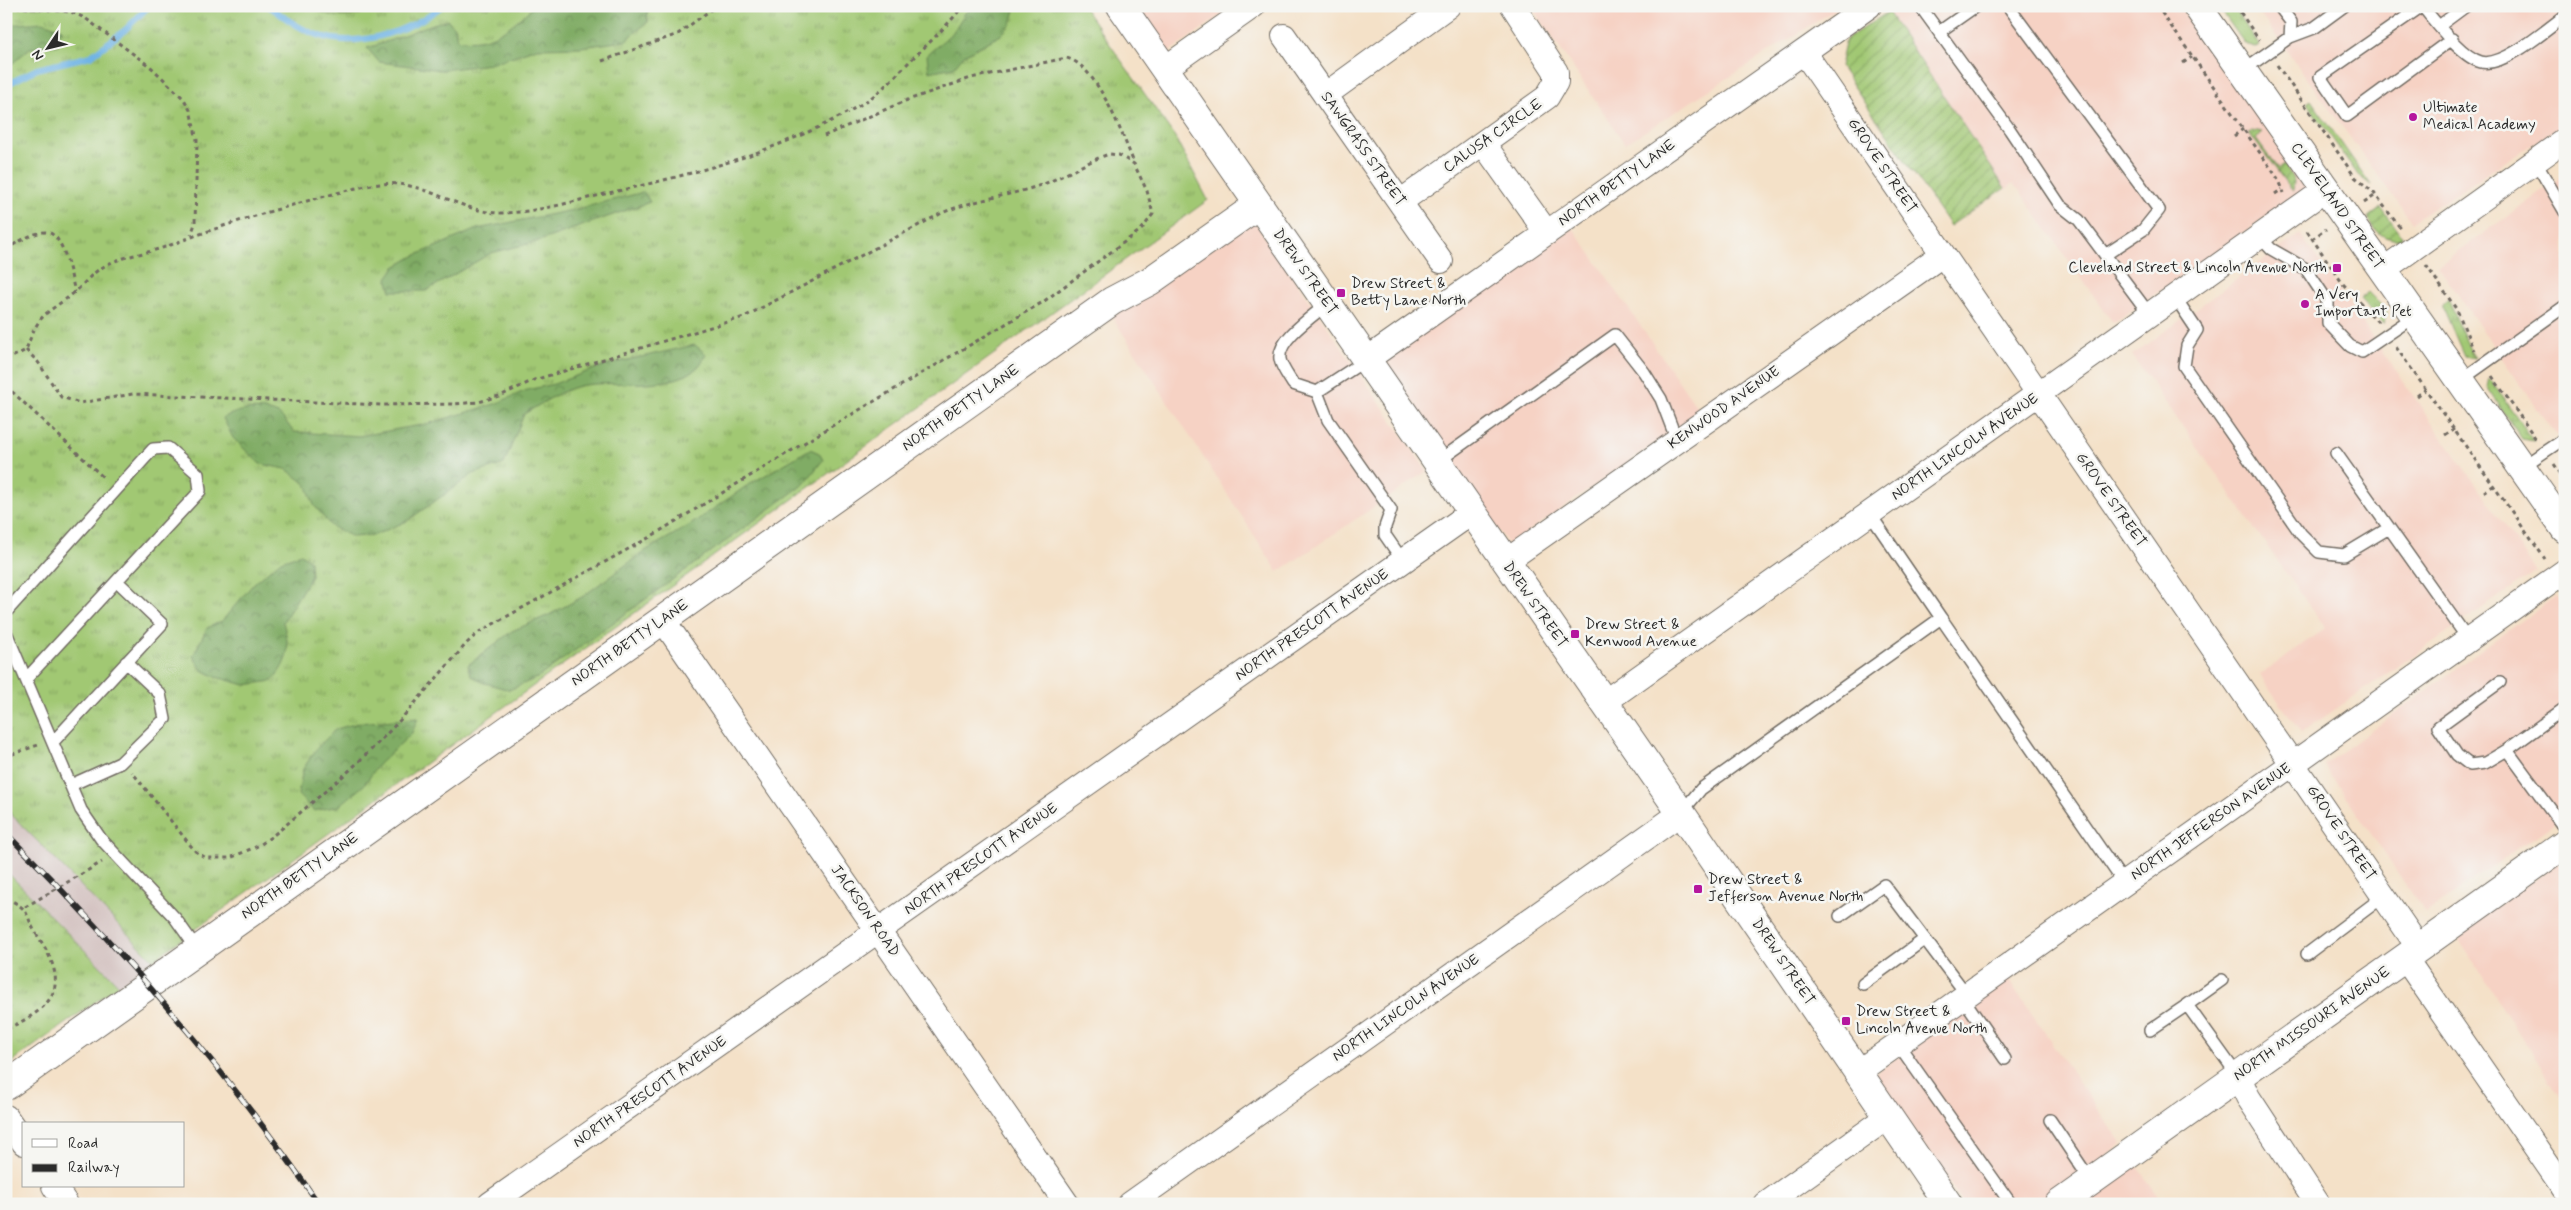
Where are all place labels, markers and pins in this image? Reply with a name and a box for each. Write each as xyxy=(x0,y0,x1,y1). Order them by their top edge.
place label: Ultimate Medical Academy xyxy=(2423,98,2536,135)
marker: Ultimate Medical Academy xyxy=(2407,111,2419,123)
place label: Cleveland Street & Lincoln Avenue North xyxy=(2068,258,2327,278)
marker: Cleveland Street & Lincoln Avenue North xyxy=(2331,262,2343,274)
place label: Drew Street & Betty Lane North xyxy=(1351,274,1466,311)
place label: A Very Important Pet xyxy=(2315,285,2412,322)
marker: Drew Street & Betty Lane North xyxy=(1335,287,1347,299)
marker: A Very Important Pet xyxy=(2299,298,2311,310)
place label: Drew Street & Kenwood Avenue xyxy=(1585,615,1697,652)
marker: Drew Street & Kenwood Avenue xyxy=(1569,628,1581,640)
place label: Drew Street & Jefferson Avenue North xyxy=(1708,870,1863,907)
marker: Drew Street & Jefferson Avenue North xyxy=(1692,883,1704,895)
place label: Drew Street & Lincoln Avenue North xyxy=(1856,1002,1987,1039)
marker: Drew Street & Lincoln Avenue North xyxy=(1840,1015,1852,1027)

